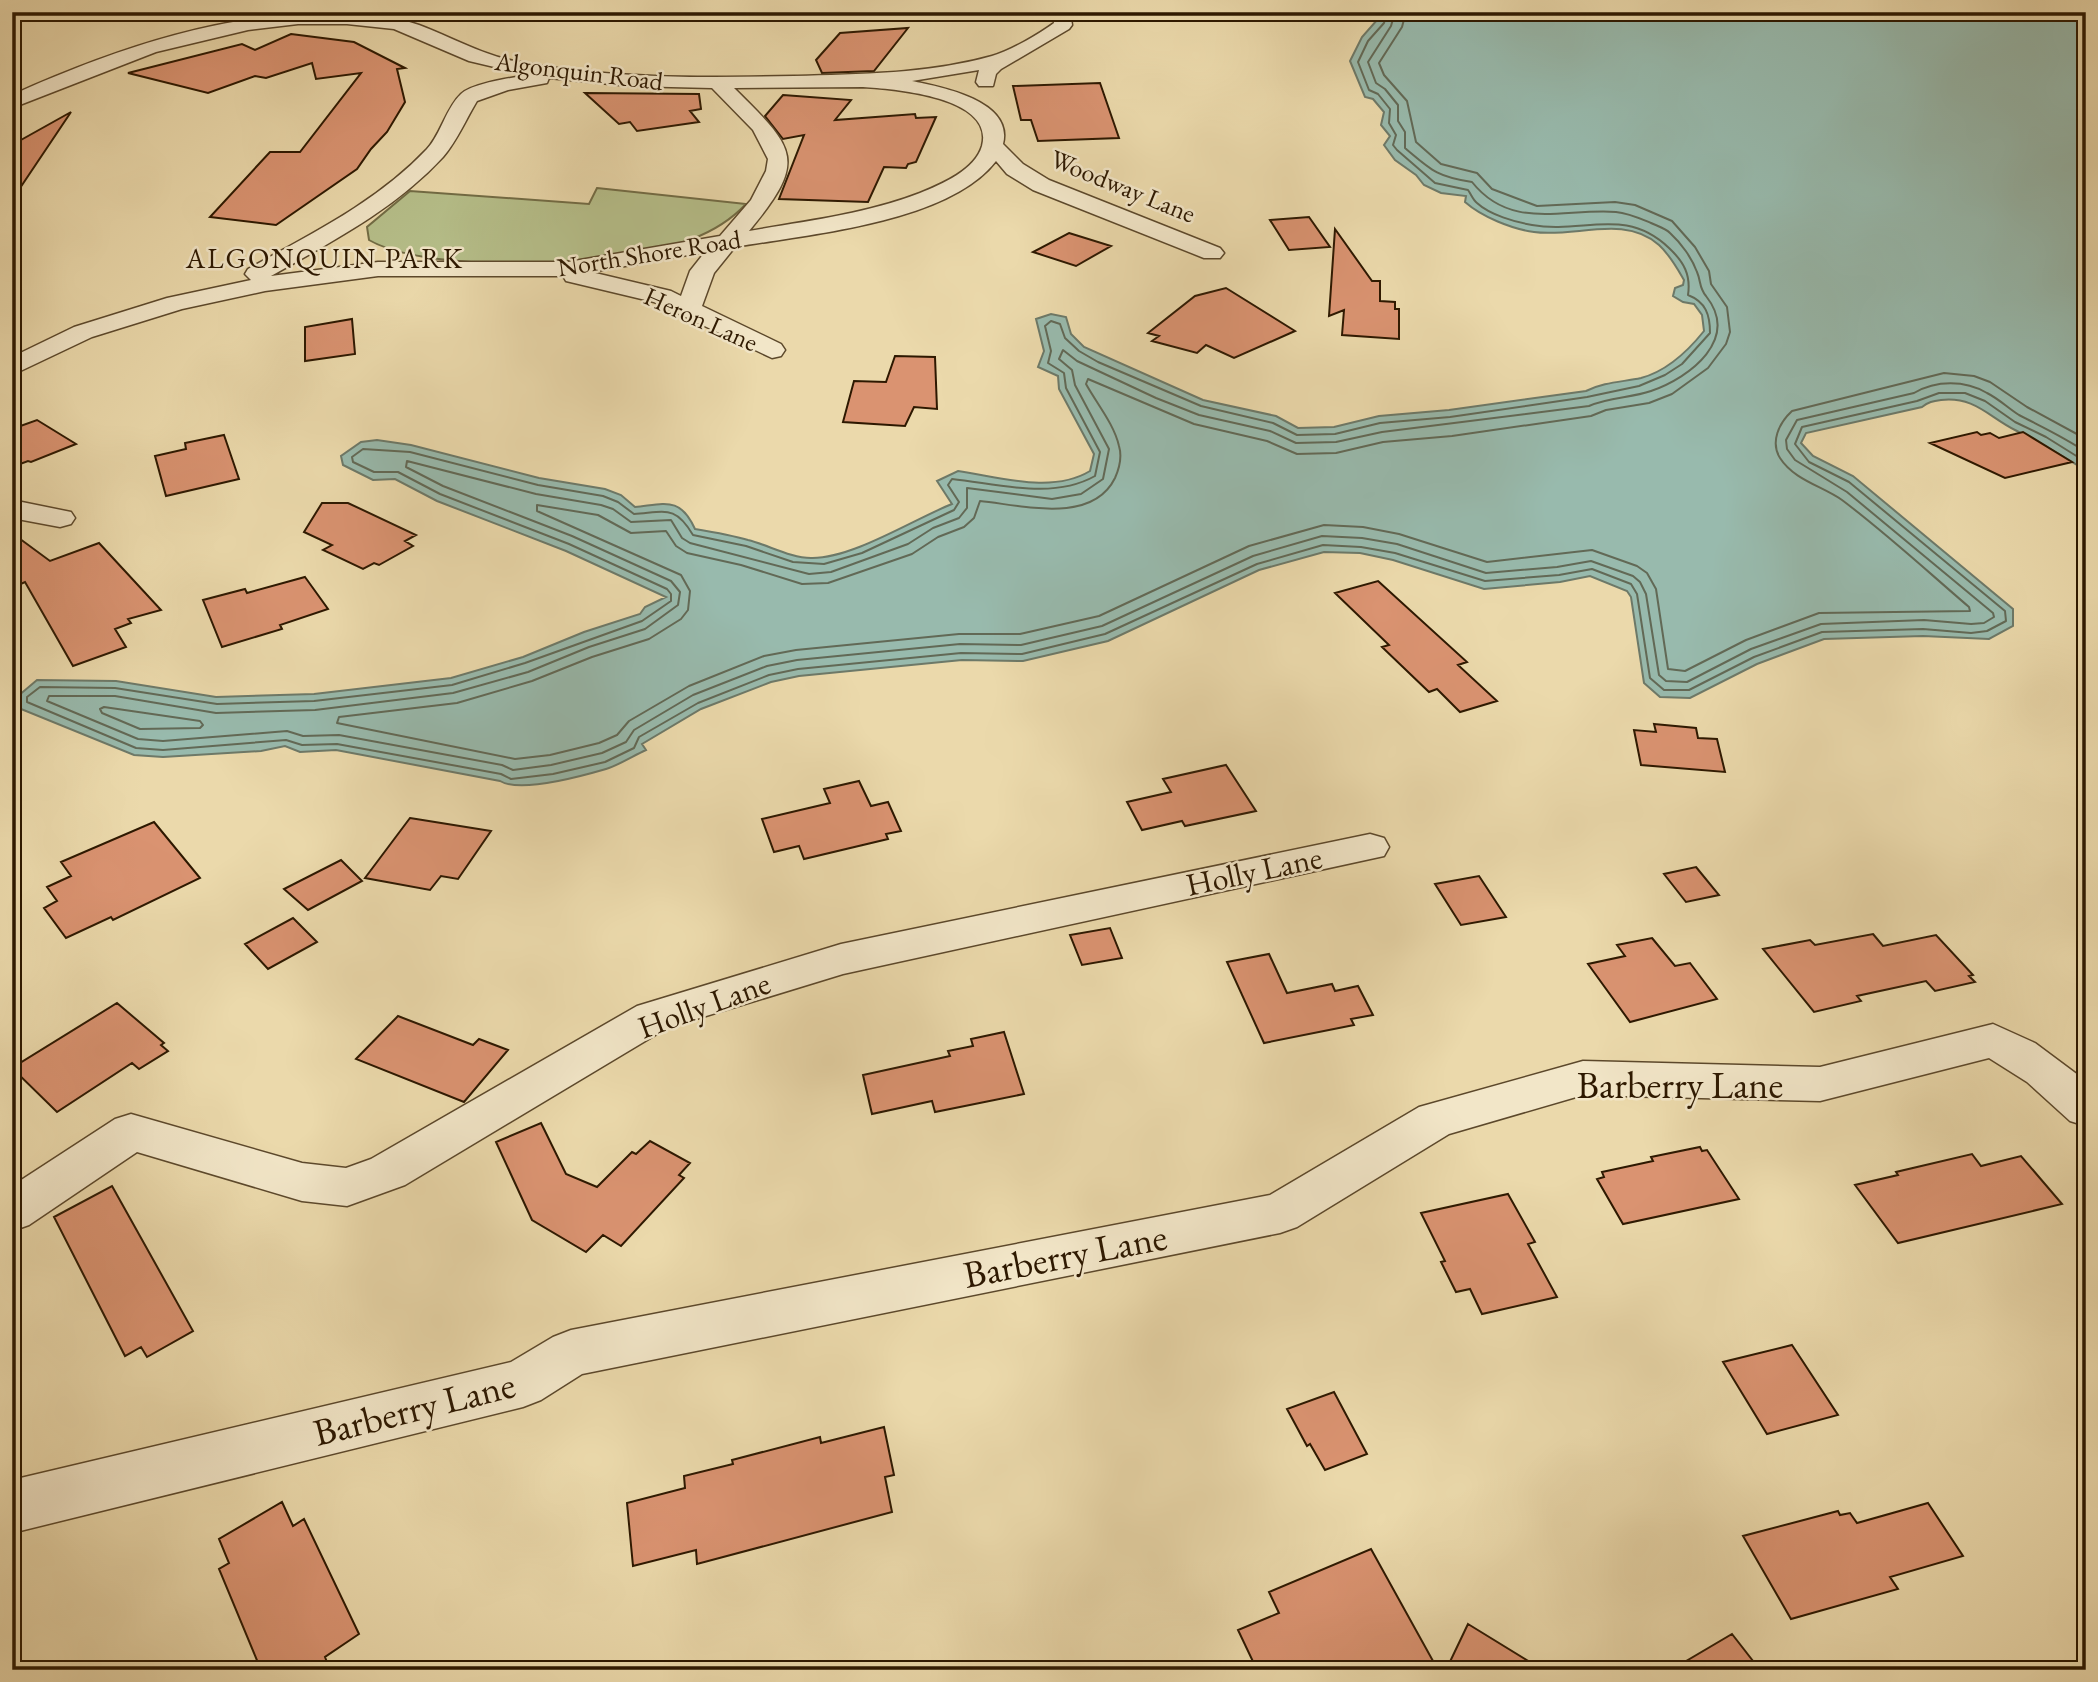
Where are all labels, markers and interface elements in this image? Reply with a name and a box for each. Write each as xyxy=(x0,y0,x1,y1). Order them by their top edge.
street label: Algonquin Road xyxy=(492,44,666,98)
street label: Woodway Lane xyxy=(1045,141,1201,231)
street label: North Shore Road xyxy=(555,222,744,284)
district label: ALGONQUIN PARK xyxy=(185,240,464,276)
street label: Heron Lane xyxy=(639,279,763,359)
street label: Holly Lane xyxy=(1182,836,1326,906)
street label: Holly Lane xyxy=(632,962,776,1048)
street label: Barberry Lane xyxy=(1577,1060,1783,1109)
street label: Barberry Lane xyxy=(959,1211,1171,1299)
street label: Barberry Lane xyxy=(308,1359,520,1457)

